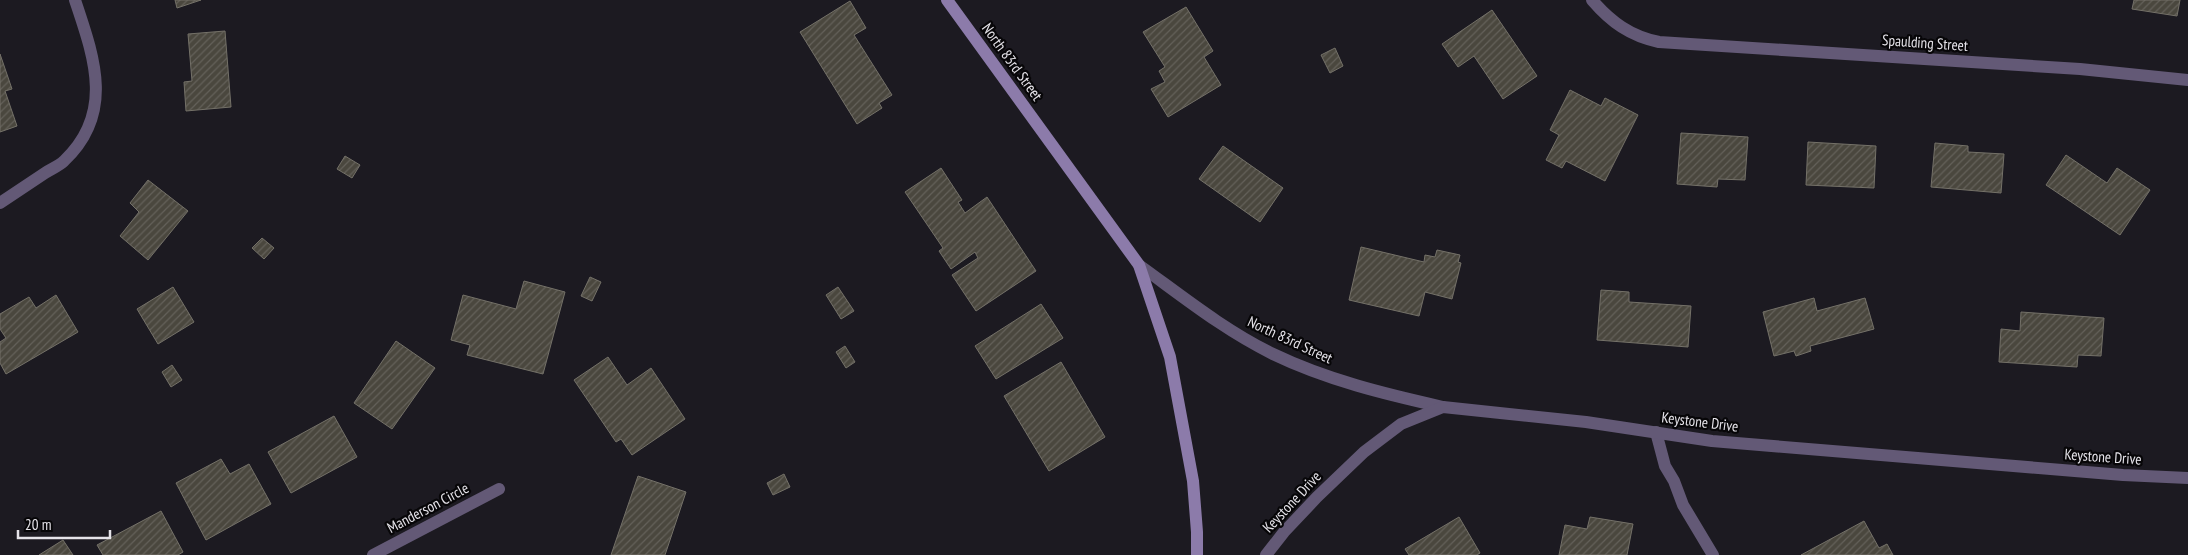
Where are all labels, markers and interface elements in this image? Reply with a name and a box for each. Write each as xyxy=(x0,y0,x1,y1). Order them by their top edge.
street label: North 83rd Street xyxy=(978,19,1047,104)
street label: Spaulding Street xyxy=(1881,30,1969,55)
street label: North 83rd Street xyxy=(1245,312,1336,367)
street label: Keystone Drive xyxy=(1661,407,1740,436)
street label: Keystone Drive xyxy=(2064,444,2142,469)
street label: Keystone Drive xyxy=(1258,467,1325,536)
street label: Manderson Circle xyxy=(384,478,472,537)
scale bar xyxy=(18,508,110,540)
text: 20 m xyxy=(25,515,51,534)

